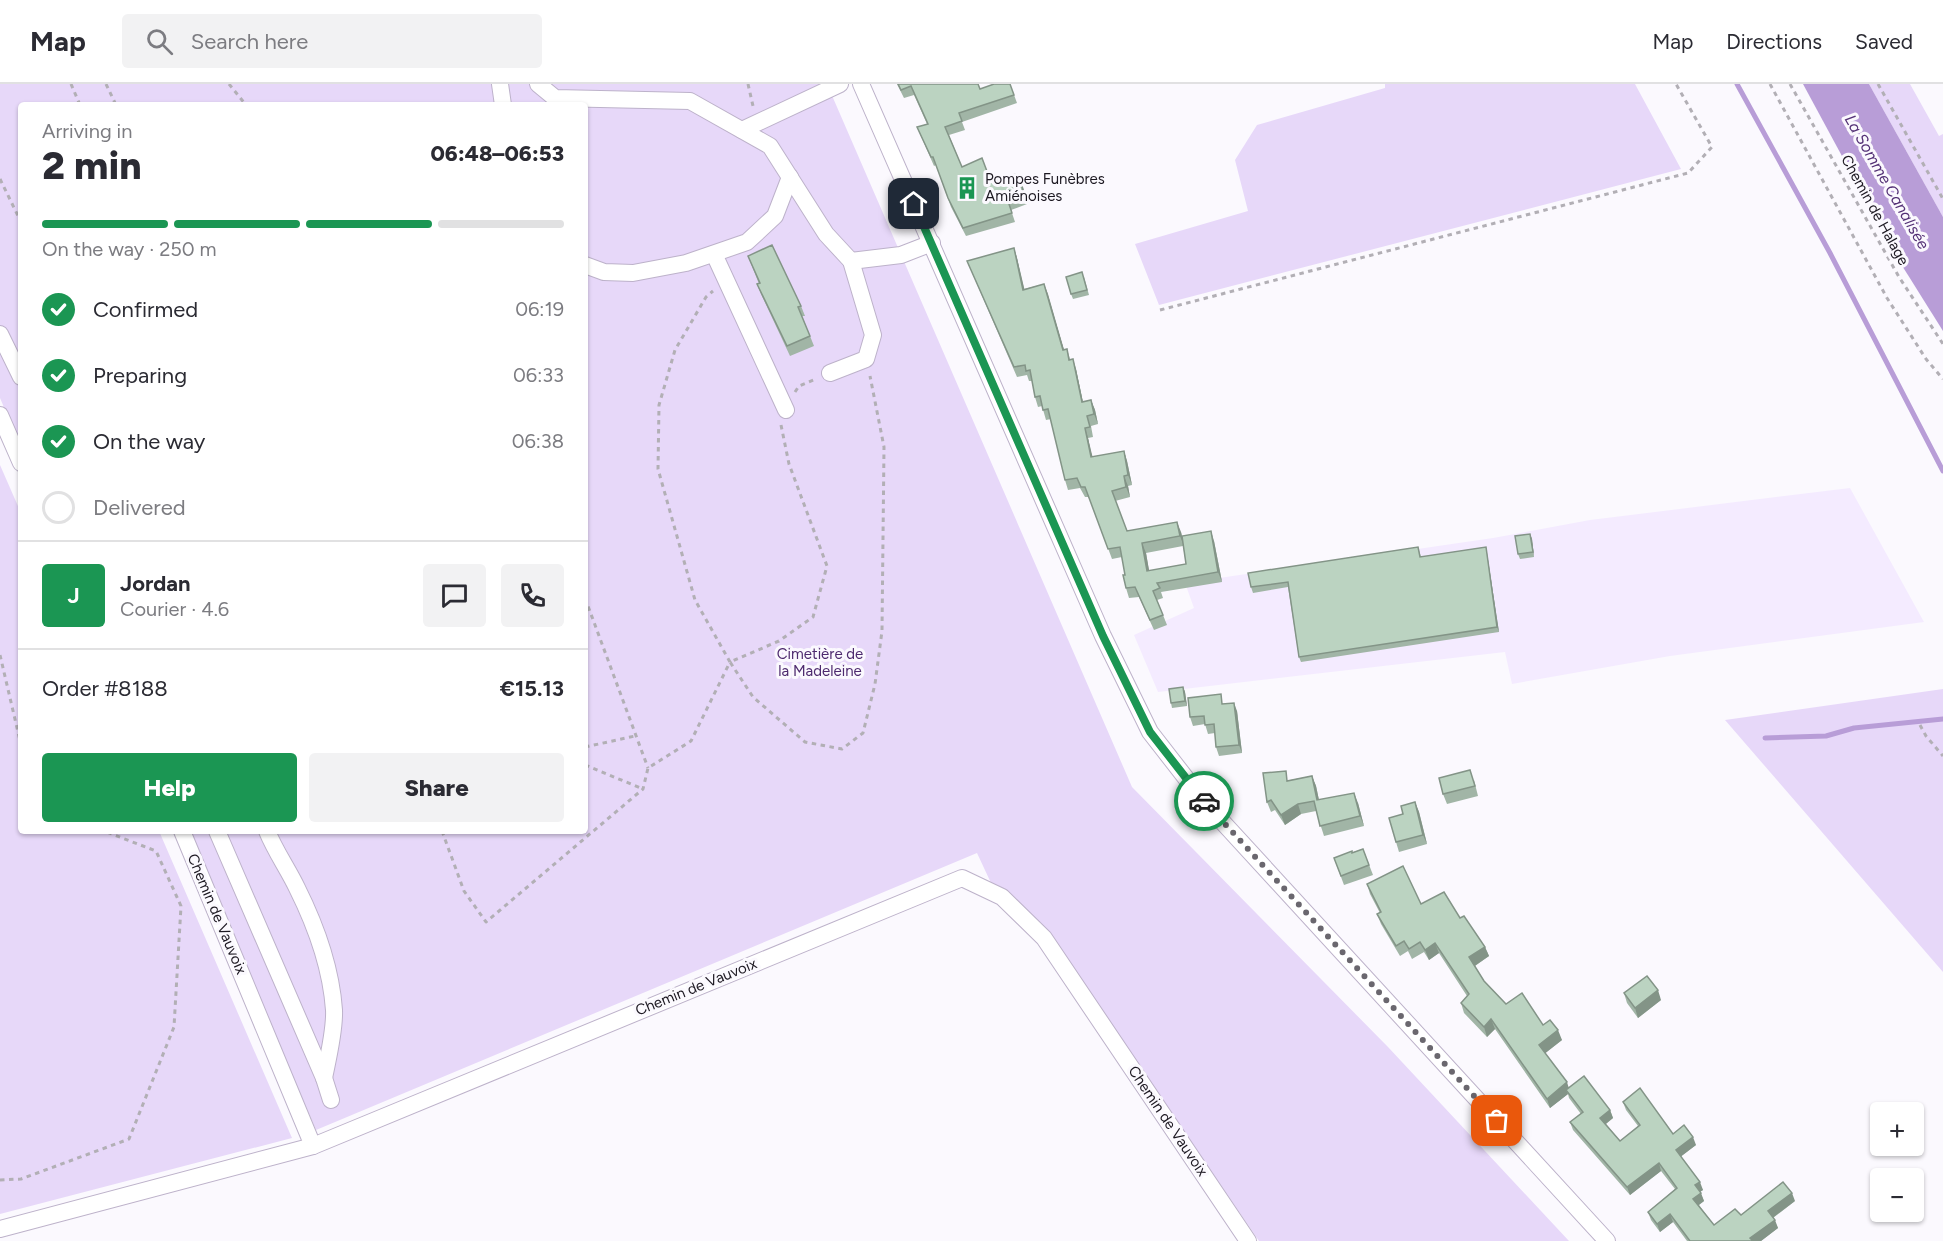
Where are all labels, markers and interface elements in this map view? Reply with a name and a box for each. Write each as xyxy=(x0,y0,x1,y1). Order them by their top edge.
search box xyxy=(122,14,542,68)
text: Map xyxy=(30,24,86,58)
icon: search xyxy=(143,25,176,58)
text: Search here xyxy=(191,28,308,55)
text: Map xyxy=(1652,29,1693,54)
text: Directions xyxy=(1726,29,1822,54)
text: Saved xyxy=(1855,29,1913,54)
water label: La Somme Canalisée xyxy=(1841,111,1933,253)
text: Arriving in xyxy=(42,119,132,143)
text: 06:48–06:53 xyxy=(430,140,564,167)
text: 2 min xyxy=(42,142,142,189)
street label: Chemin de Halage xyxy=(1837,152,1913,268)
place label: Pompes Funèbres Amiénoises xyxy=(985,170,1105,205)
building icon: Pompes Funèbres Amiénoises xyxy=(954,175,980,201)
pin xyxy=(888,178,939,229)
icon: home xyxy=(897,187,930,220)
text: On the way · 250 m xyxy=(42,237,217,261)
icon: check xyxy=(42,293,75,326)
text: Confirmed xyxy=(93,296,198,323)
text: 06:19 xyxy=(515,297,564,321)
icon: check xyxy=(42,359,75,392)
text: Preparing xyxy=(93,362,187,389)
text: 06:33 xyxy=(513,363,564,387)
icon: check xyxy=(42,425,75,458)
text: On the way xyxy=(93,428,205,455)
text: 06:38 xyxy=(512,429,564,453)
text: Delivered xyxy=(93,494,186,521)
button: chat xyxy=(423,564,486,627)
button: phone xyxy=(501,564,564,627)
text: Jordan xyxy=(120,570,191,597)
text: J xyxy=(67,582,80,609)
text: Courier · 4.6 xyxy=(120,597,229,621)
park label: Cimetière de la Madeleine xyxy=(777,645,863,680)
text: Order #8188 xyxy=(42,675,168,702)
text: €15.13 xyxy=(500,675,564,702)
button: Help xyxy=(42,753,297,822)
button: Share xyxy=(309,753,564,822)
courier xyxy=(1174,771,1234,831)
icon: car xyxy=(1188,785,1221,818)
street label: Chemin de Vauvoix xyxy=(183,851,251,977)
street label: Chemin de Vauvoix xyxy=(633,954,759,1020)
street label: Chemin de Vauvoix xyxy=(1124,1062,1212,1180)
pin xyxy=(1471,1095,1522,1146)
map controls xyxy=(1870,1102,1924,1222)
button: + xyxy=(1870,1102,1924,1156)
icon: bag xyxy=(1480,1104,1513,1137)
button: − xyxy=(1870,1168,1924,1222)

